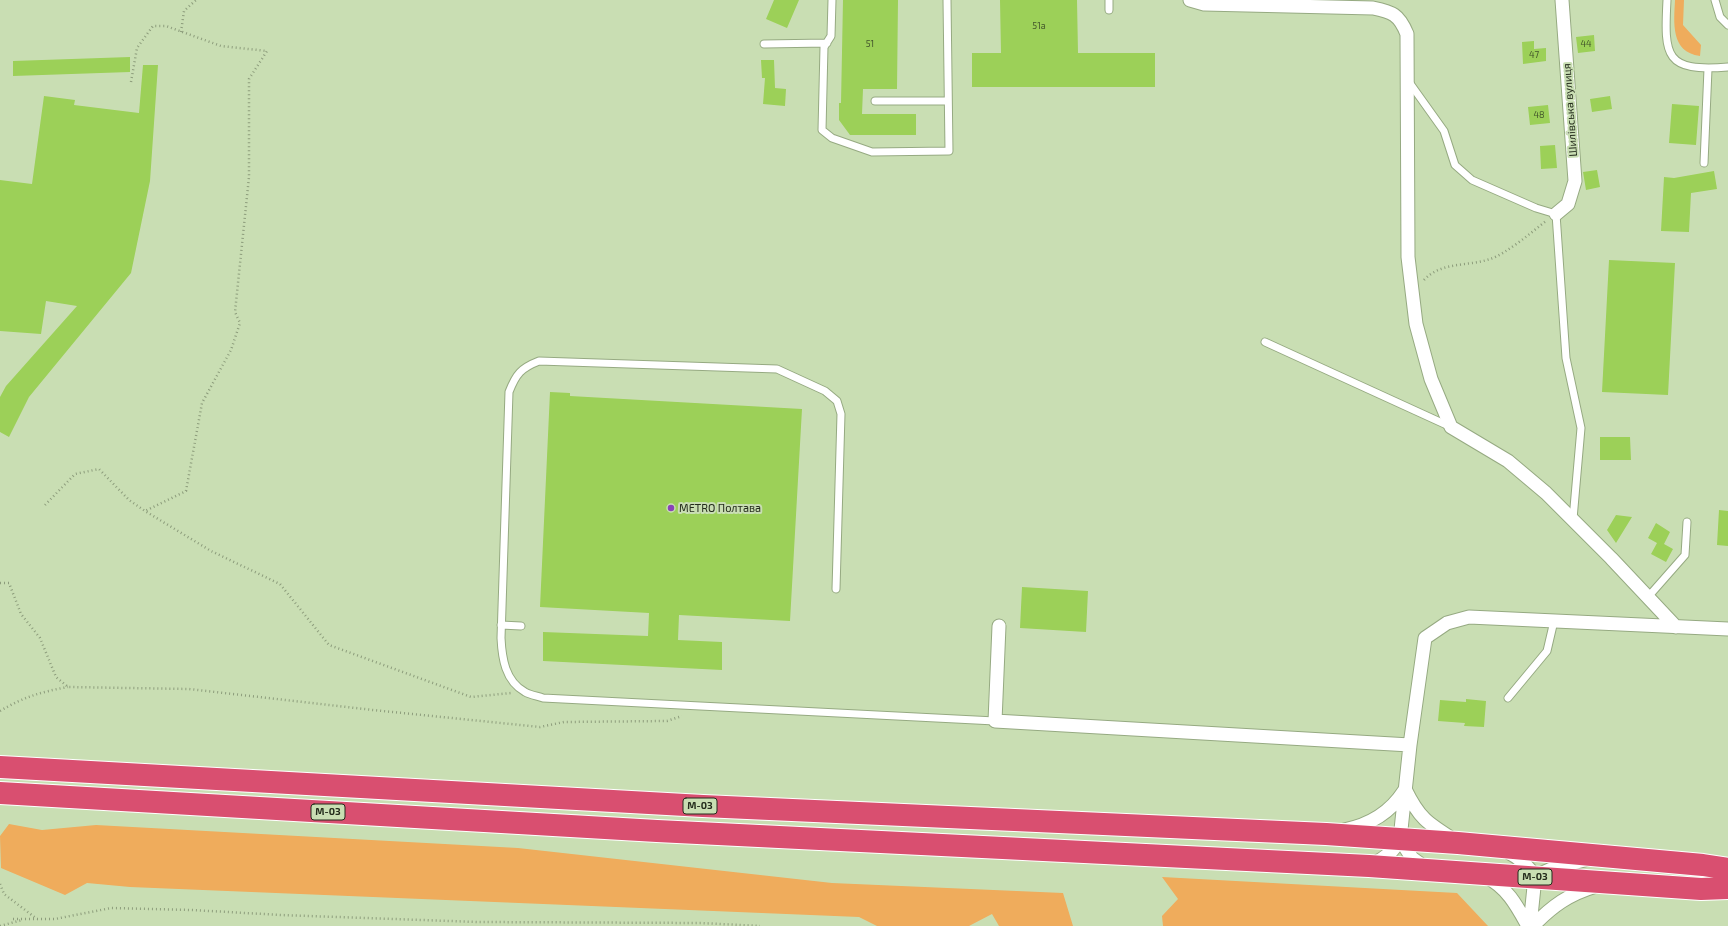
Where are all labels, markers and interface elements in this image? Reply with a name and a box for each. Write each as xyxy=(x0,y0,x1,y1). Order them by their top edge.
house number: 51а xyxy=(1032,21,1046,31)
house number: 51 xyxy=(866,39,874,49)
house number: 44 xyxy=(1580,39,1592,49)
house number: 47 xyxy=(1529,50,1539,60)
street label: Шилівська вулиця xyxy=(1560,63,1580,157)
house number: 48 xyxy=(1534,110,1544,120)
place label: METRO Полтава xyxy=(679,501,761,515)
marker: METRO Полтава xyxy=(666,503,676,513)
road number: М-03 xyxy=(683,798,717,814)
road number: М-03 xyxy=(311,804,345,820)
road number: М-03 xyxy=(1518,869,1552,885)

